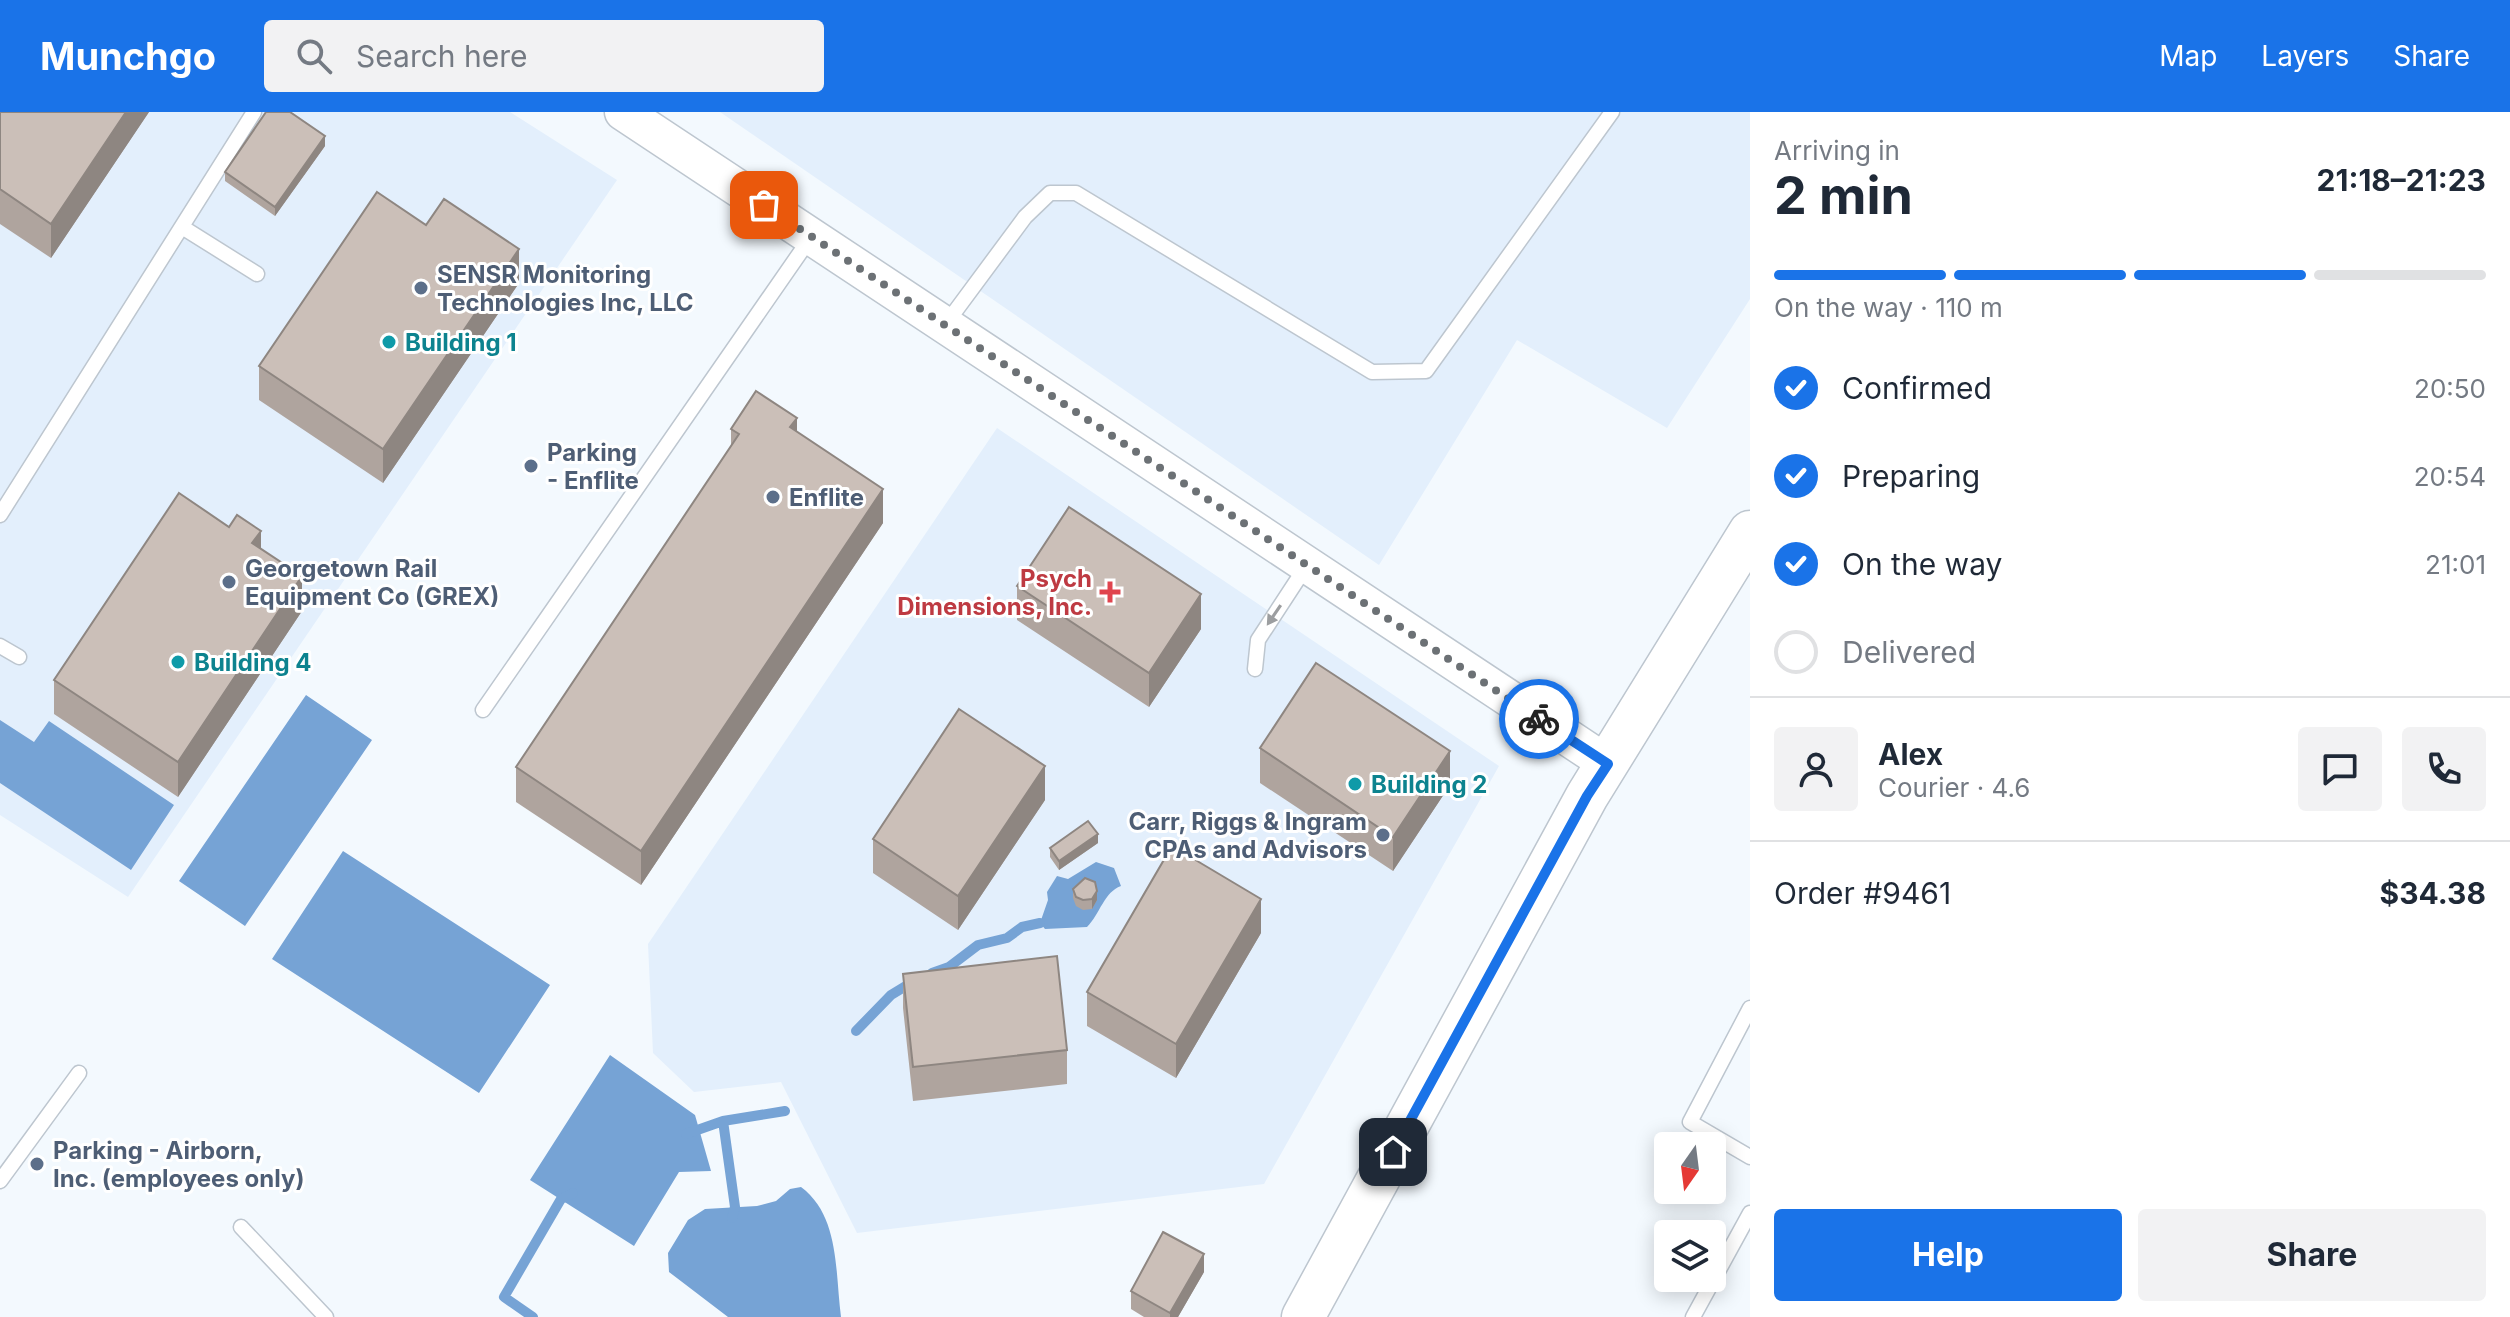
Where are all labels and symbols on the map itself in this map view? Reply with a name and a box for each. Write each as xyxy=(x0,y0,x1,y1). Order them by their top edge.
pin xyxy=(730,171,798,239)
place label: SENSR Monitoring Technologies Inc, LLC xyxy=(437,260,693,317)
marker: SENSR Monitoring Technologies Inc, LLC xyxy=(412,279,430,297)
place label: Building 1 xyxy=(405,328,517,357)
marker: Building 1 xyxy=(380,333,398,351)
place label: Parking - Enflite xyxy=(547,438,639,495)
marker: Parking - Enflite xyxy=(522,457,540,475)
place label: Enflite xyxy=(789,483,864,512)
marker: Enflite xyxy=(764,488,782,506)
place label: Georgetown Rail Equipment Co (GREX) xyxy=(245,554,499,611)
place label: Psych Dimensions, Inc. xyxy=(897,564,1092,621)
marker: Georgetown Rail Equipment Co (GREX) xyxy=(220,573,238,591)
marker: Psych Dimensions, Inc. xyxy=(1099,581,1121,603)
one-way arrow xyxy=(1267,604,1282,625)
place label: Building 4 xyxy=(194,648,311,677)
marker: Building 4 xyxy=(169,653,187,671)
courier xyxy=(1499,679,1579,759)
place label: Building 2 xyxy=(1371,770,1487,799)
marker: Building 2 xyxy=(1346,775,1364,793)
place label: Carr, Riggs & Ingram CPAs and Advisors xyxy=(1128,807,1367,864)
marker: Carr, Riggs & Ingram CPAs and Advisors xyxy=(1374,826,1392,844)
pin xyxy=(1359,1118,1427,1186)
north arrow xyxy=(1654,1132,1726,1204)
place label: Parking - Airborn, Inc. (employees only) xyxy=(53,1136,304,1193)
marker: Parking - Airborn, Inc. (employees only) xyxy=(28,1155,46,1173)

